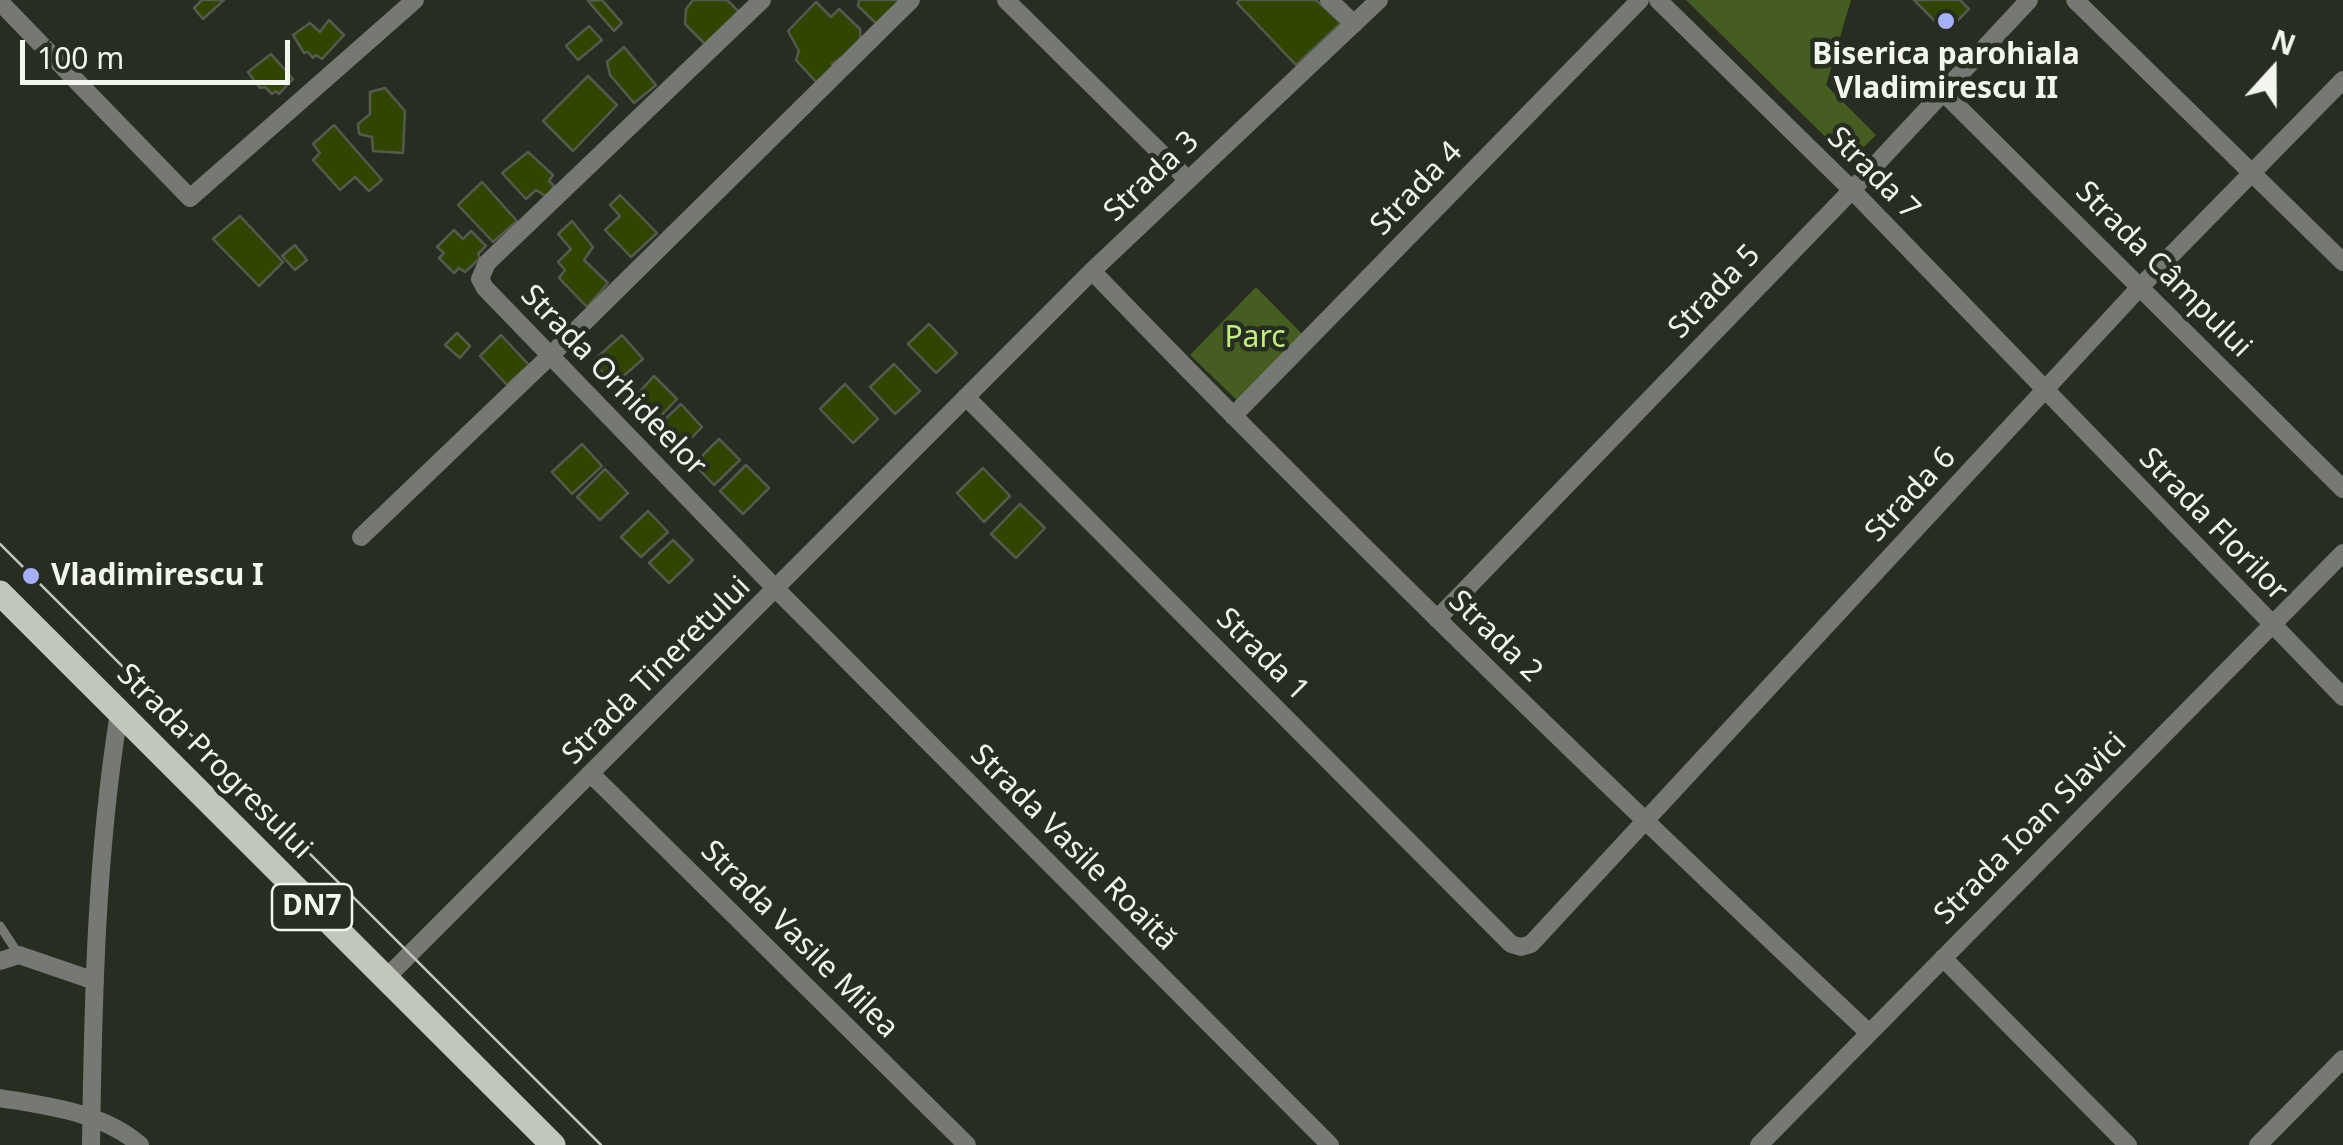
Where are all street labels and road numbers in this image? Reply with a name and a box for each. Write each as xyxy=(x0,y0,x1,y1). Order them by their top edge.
street label: Strada 7 xyxy=(1819,120,1927,228)
street label: Strada 3 xyxy=(1097,124,1207,230)
street label: Strada 4 xyxy=(1364,135,1470,243)
street label: Strada Câmpului xyxy=(2068,175,2258,365)
street label: Strada 5 xyxy=(1662,238,1768,346)
street label: Strada Orhideelor xyxy=(513,278,713,484)
street label: Strada 6 xyxy=(1858,440,1964,550)
street label: Strada Florilor xyxy=(2131,441,2295,609)
street label: Strada Tineretului xyxy=(556,570,758,772)
street label: Strada 2 xyxy=(1441,584,1549,690)
street label: Strada 1 xyxy=(1208,601,1316,709)
street label: Strada Progresului xyxy=(109,657,319,867)
street label: Strada Ioan Slavici xyxy=(1928,726,2134,932)
street label: Strada Vasile Roaită xyxy=(962,737,1184,959)
street label: Strada Vasile Milea xyxy=(693,834,905,1046)
road number: DN7 xyxy=(272,884,352,930)

